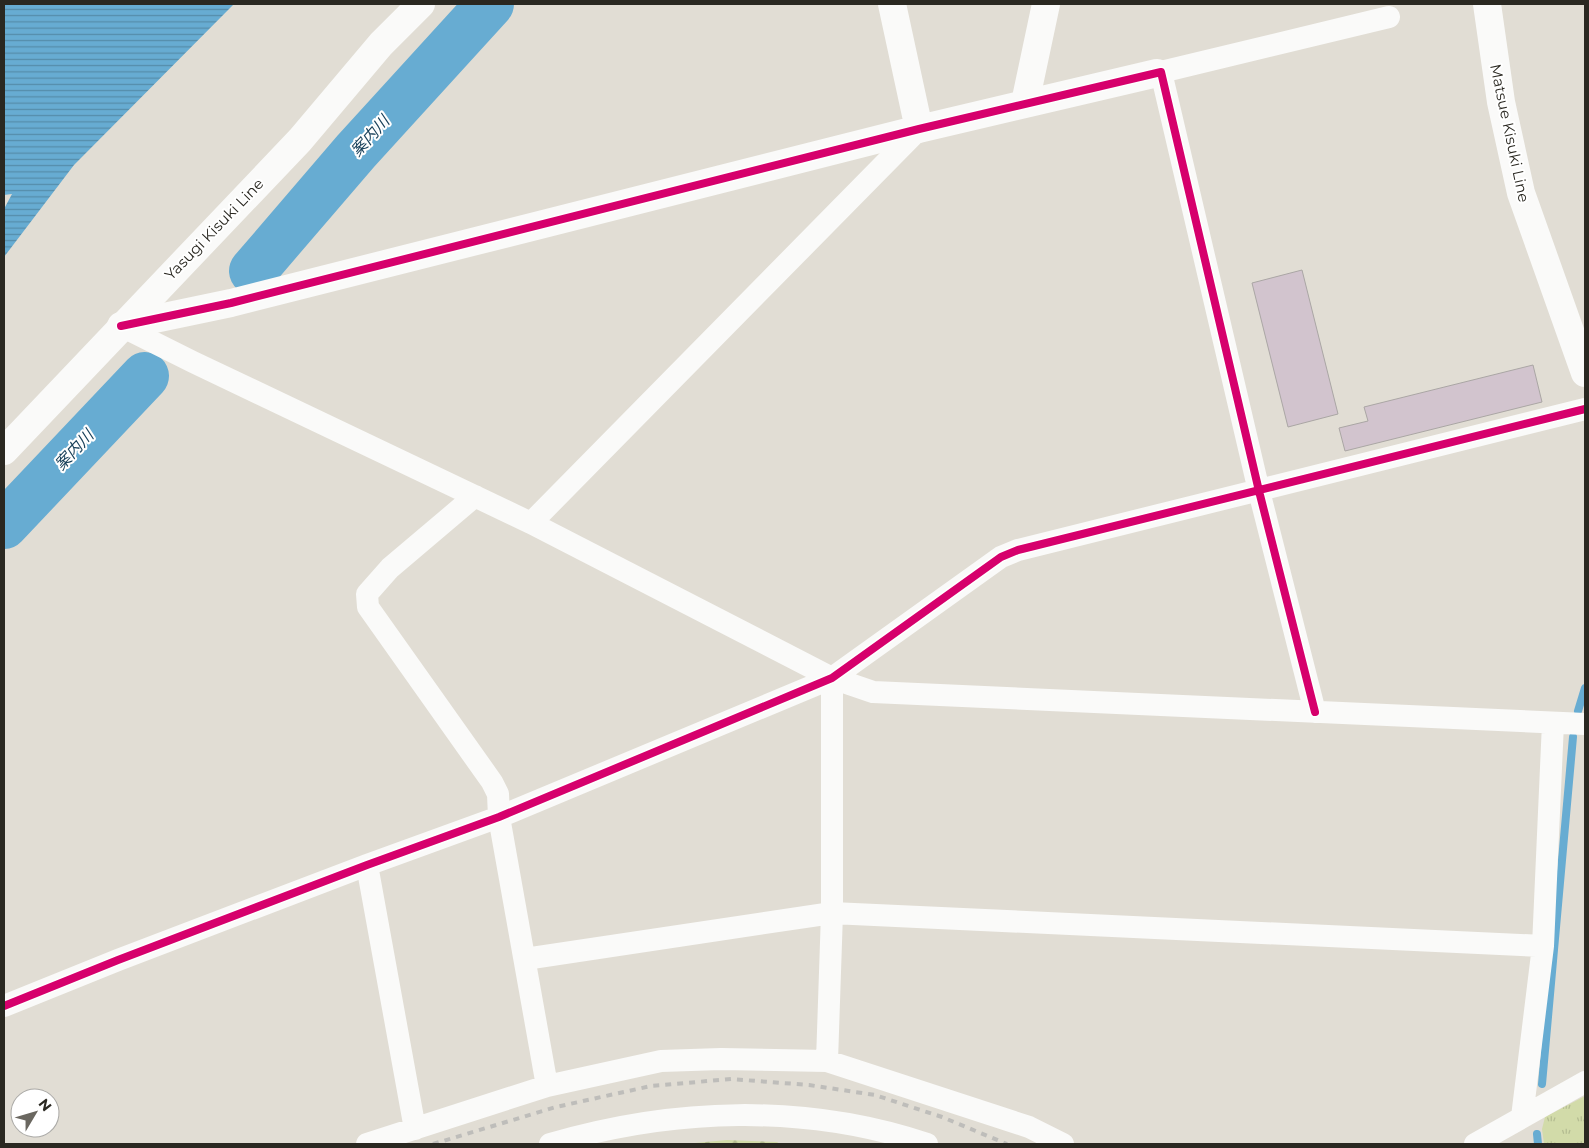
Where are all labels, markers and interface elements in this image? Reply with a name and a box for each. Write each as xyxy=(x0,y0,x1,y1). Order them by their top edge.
street label: Matsue Kisuki Line xyxy=(1486,62,1534,204)
water label: 案内川 xyxy=(347,110,394,160)
street label: Yasugi Kisuki Line xyxy=(161,174,267,284)
water label: 案内川 xyxy=(51,425,99,474)
north arrow xyxy=(10,1088,60,1138)
text: N xyxy=(35,1095,56,1115)

